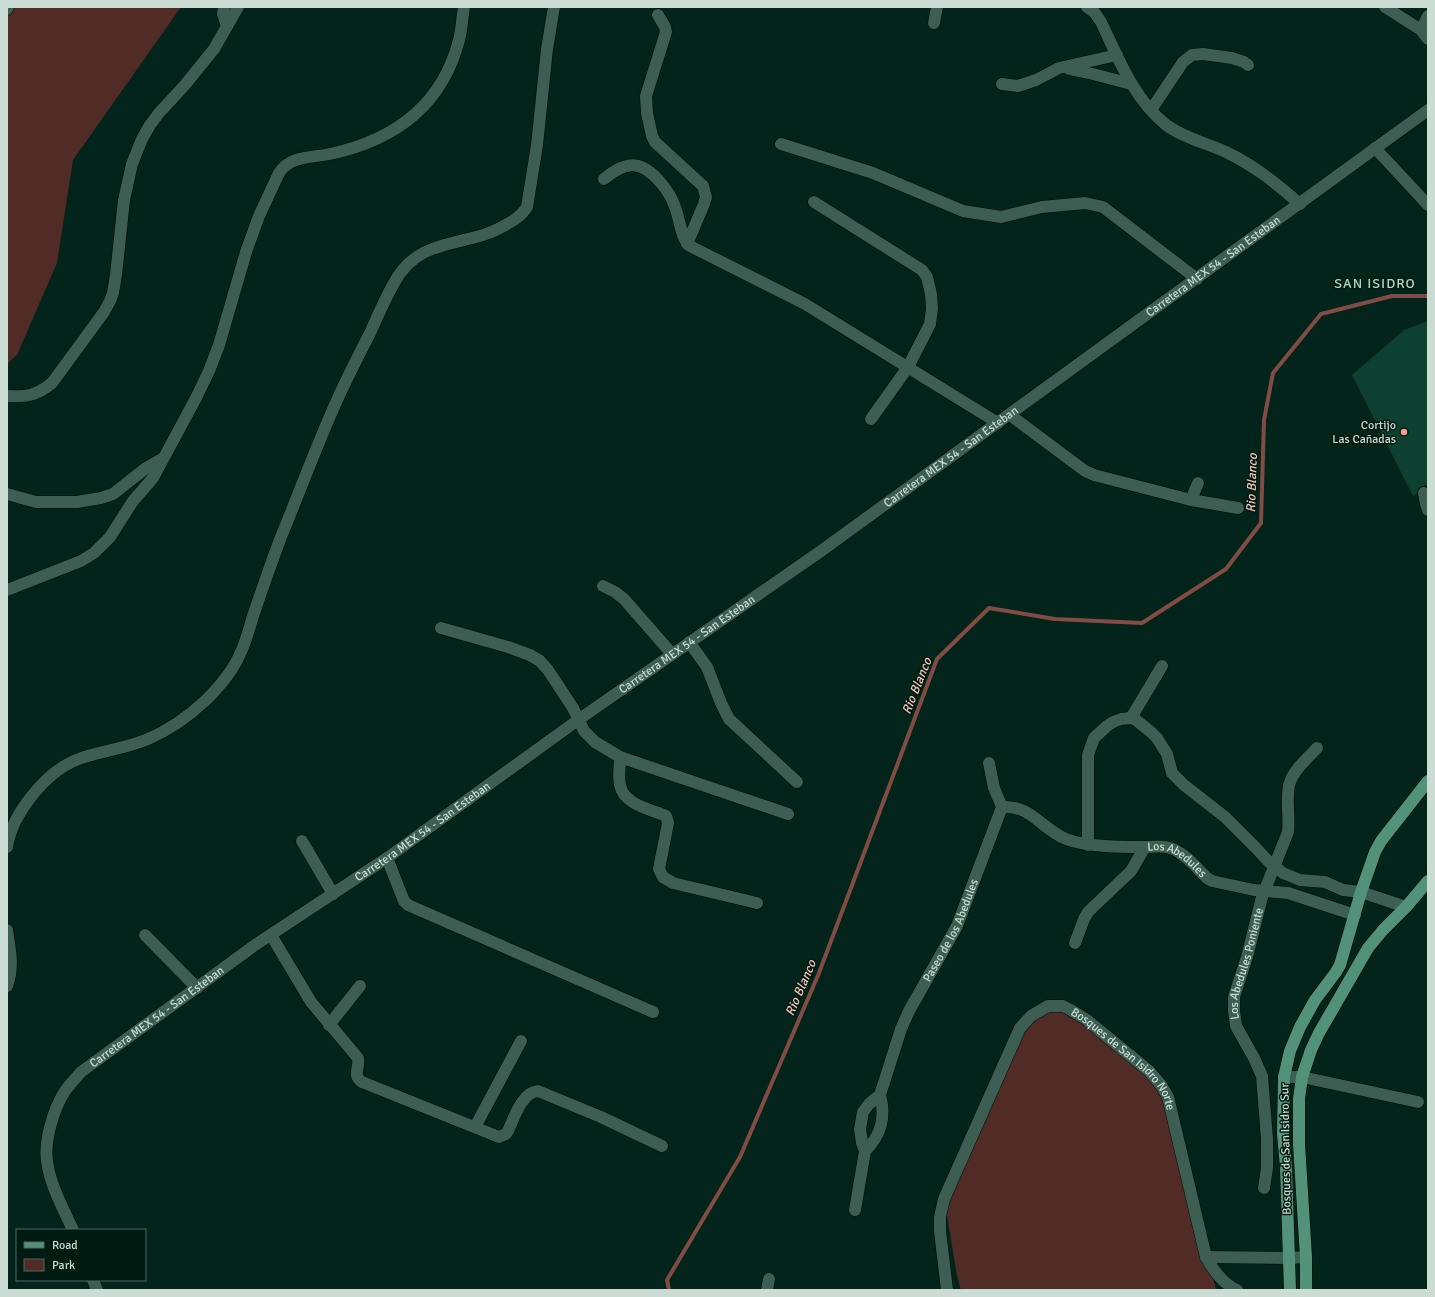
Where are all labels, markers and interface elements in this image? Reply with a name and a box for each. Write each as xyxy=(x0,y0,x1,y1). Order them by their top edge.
street label: Carretera MEX 54 - San Esteban xyxy=(1143,212,1283,320)
district label: SAN ISIDRO xyxy=(1334,275,1416,292)
street label: Carretera MEX 54 - San Esteban xyxy=(881,403,1021,511)
place label: Cortijo Las Cañadas xyxy=(1332,418,1396,447)
marker: Cortijo Las Cañadas xyxy=(1399,427,1409,437)
water label: Rio Blanco xyxy=(1243,452,1261,513)
street label: Carretera MEX 54 - San Esteban xyxy=(616,592,758,697)
water label: Rio Blanco xyxy=(899,654,936,716)
street label: Carretera MEX 54 - San Esteban xyxy=(352,778,493,885)
street label: Los Abedules xyxy=(1147,839,1210,881)
street label: Paseo de los Abedules xyxy=(920,877,982,985)
street label: Los Abedules Poniente xyxy=(1226,906,1267,1021)
water label: Rio Blanco xyxy=(782,957,820,1018)
street label: Carretera MEX 54 - San Esteban xyxy=(86,963,227,1071)
street label: Bosques de San Isidro Norte xyxy=(1068,1004,1178,1112)
street label: Bosques de San Isidro Sur xyxy=(1277,1083,1295,1215)
legend xyxy=(16,1229,146,1281)
text: Road xyxy=(52,1238,78,1253)
text: Park xyxy=(52,1258,75,1273)

